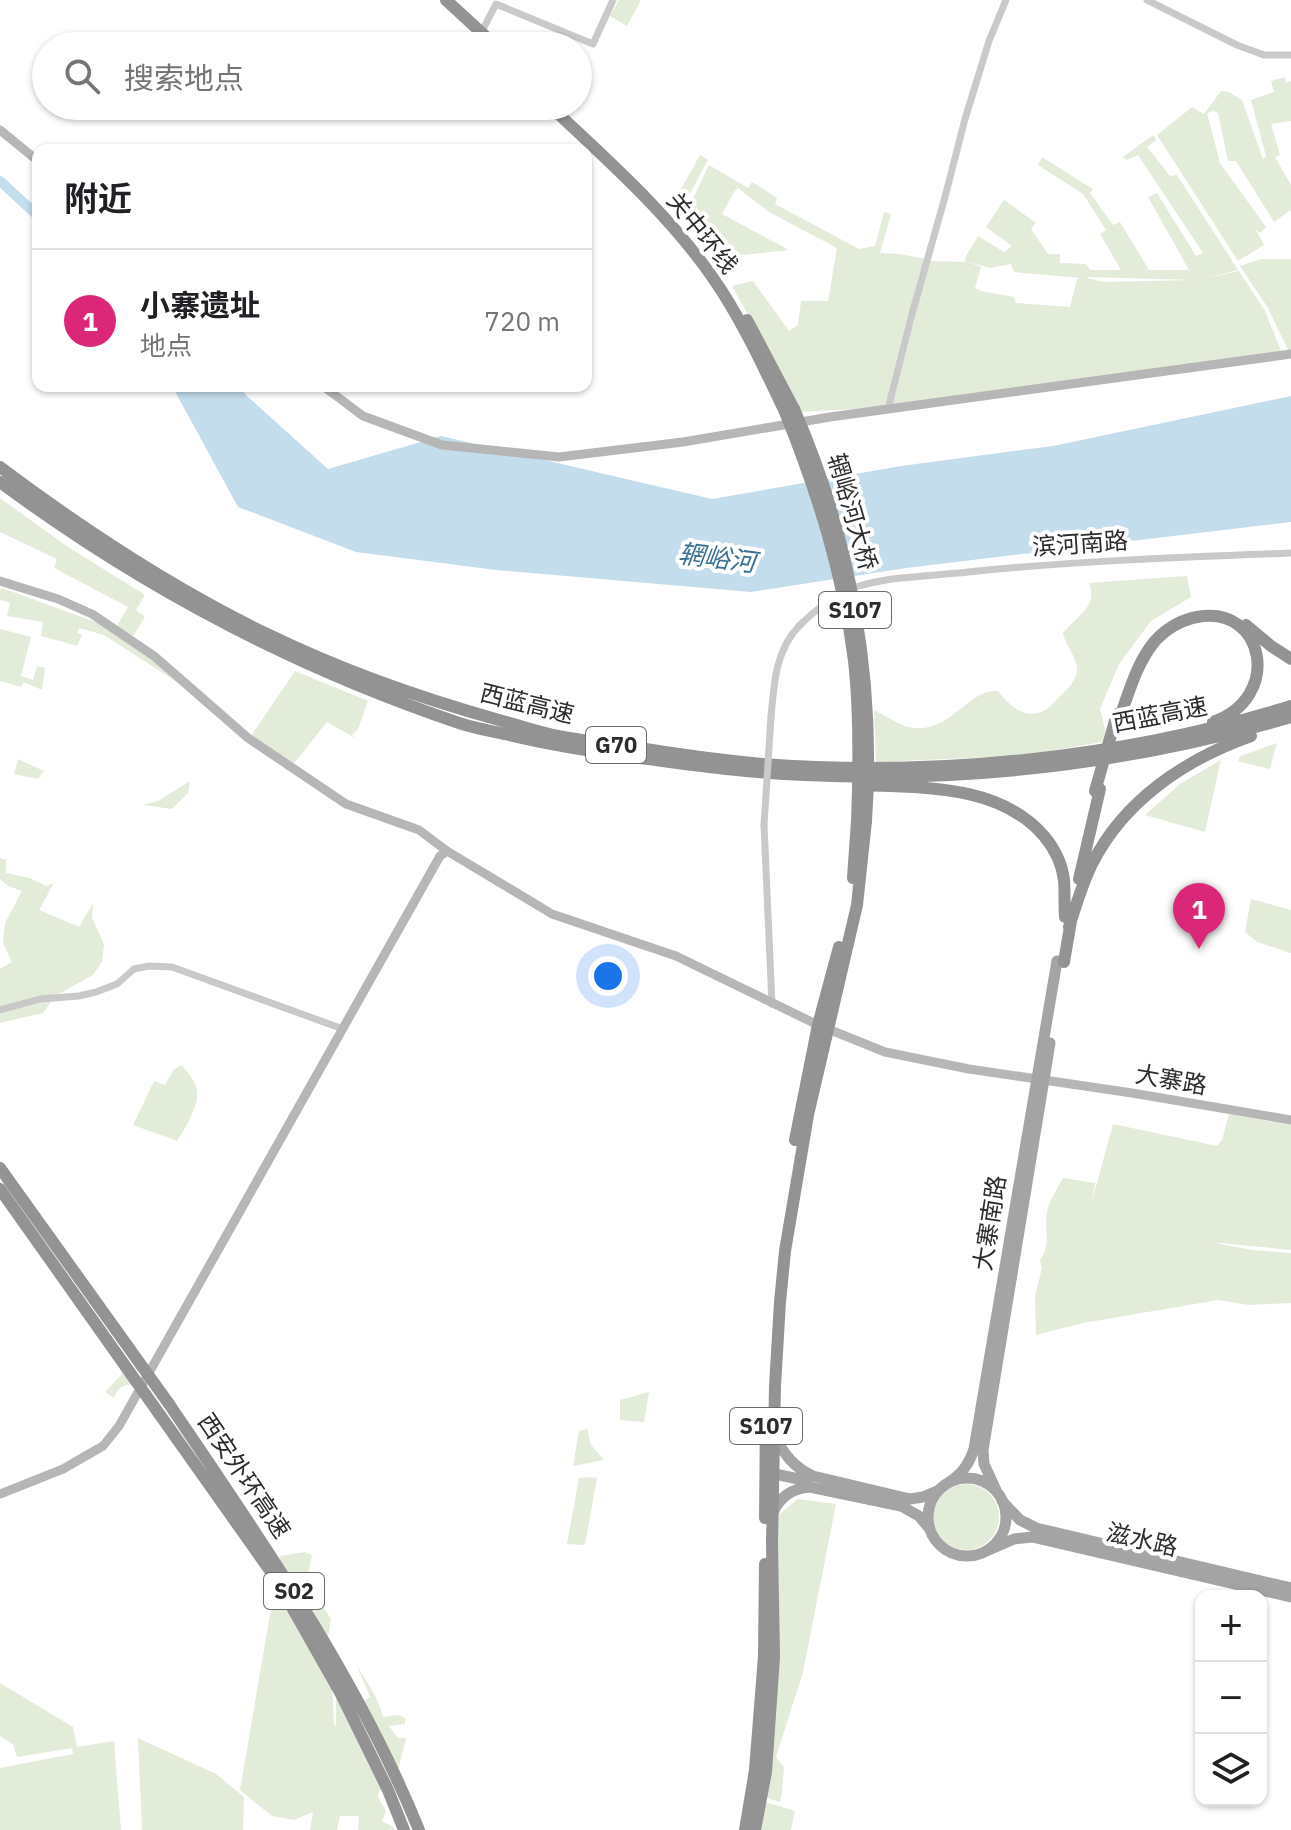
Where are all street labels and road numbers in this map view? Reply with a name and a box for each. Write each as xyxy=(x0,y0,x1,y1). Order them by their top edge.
street label: 关中环线 xyxy=(660,185,745,280)
street label: 辋峪河大桥 xyxy=(821,450,885,574)
street label: 滨河南路 xyxy=(1031,524,1129,562)
road number: S107 xyxy=(819,592,891,628)
street label: 西蓝高速 xyxy=(477,676,578,730)
street label: 西蓝高速 xyxy=(1110,689,1210,739)
road number: G70 xyxy=(586,727,646,763)
street label: 大寨路 xyxy=(1133,1057,1209,1101)
street label: 大寨南路 xyxy=(966,1173,1012,1273)
street label: 西安外环高速 xyxy=(191,1407,298,1544)
road number: S107 xyxy=(730,1408,802,1444)
street label: 滋水路 xyxy=(1104,1515,1181,1563)
road number: S02 xyxy=(264,1573,324,1609)

